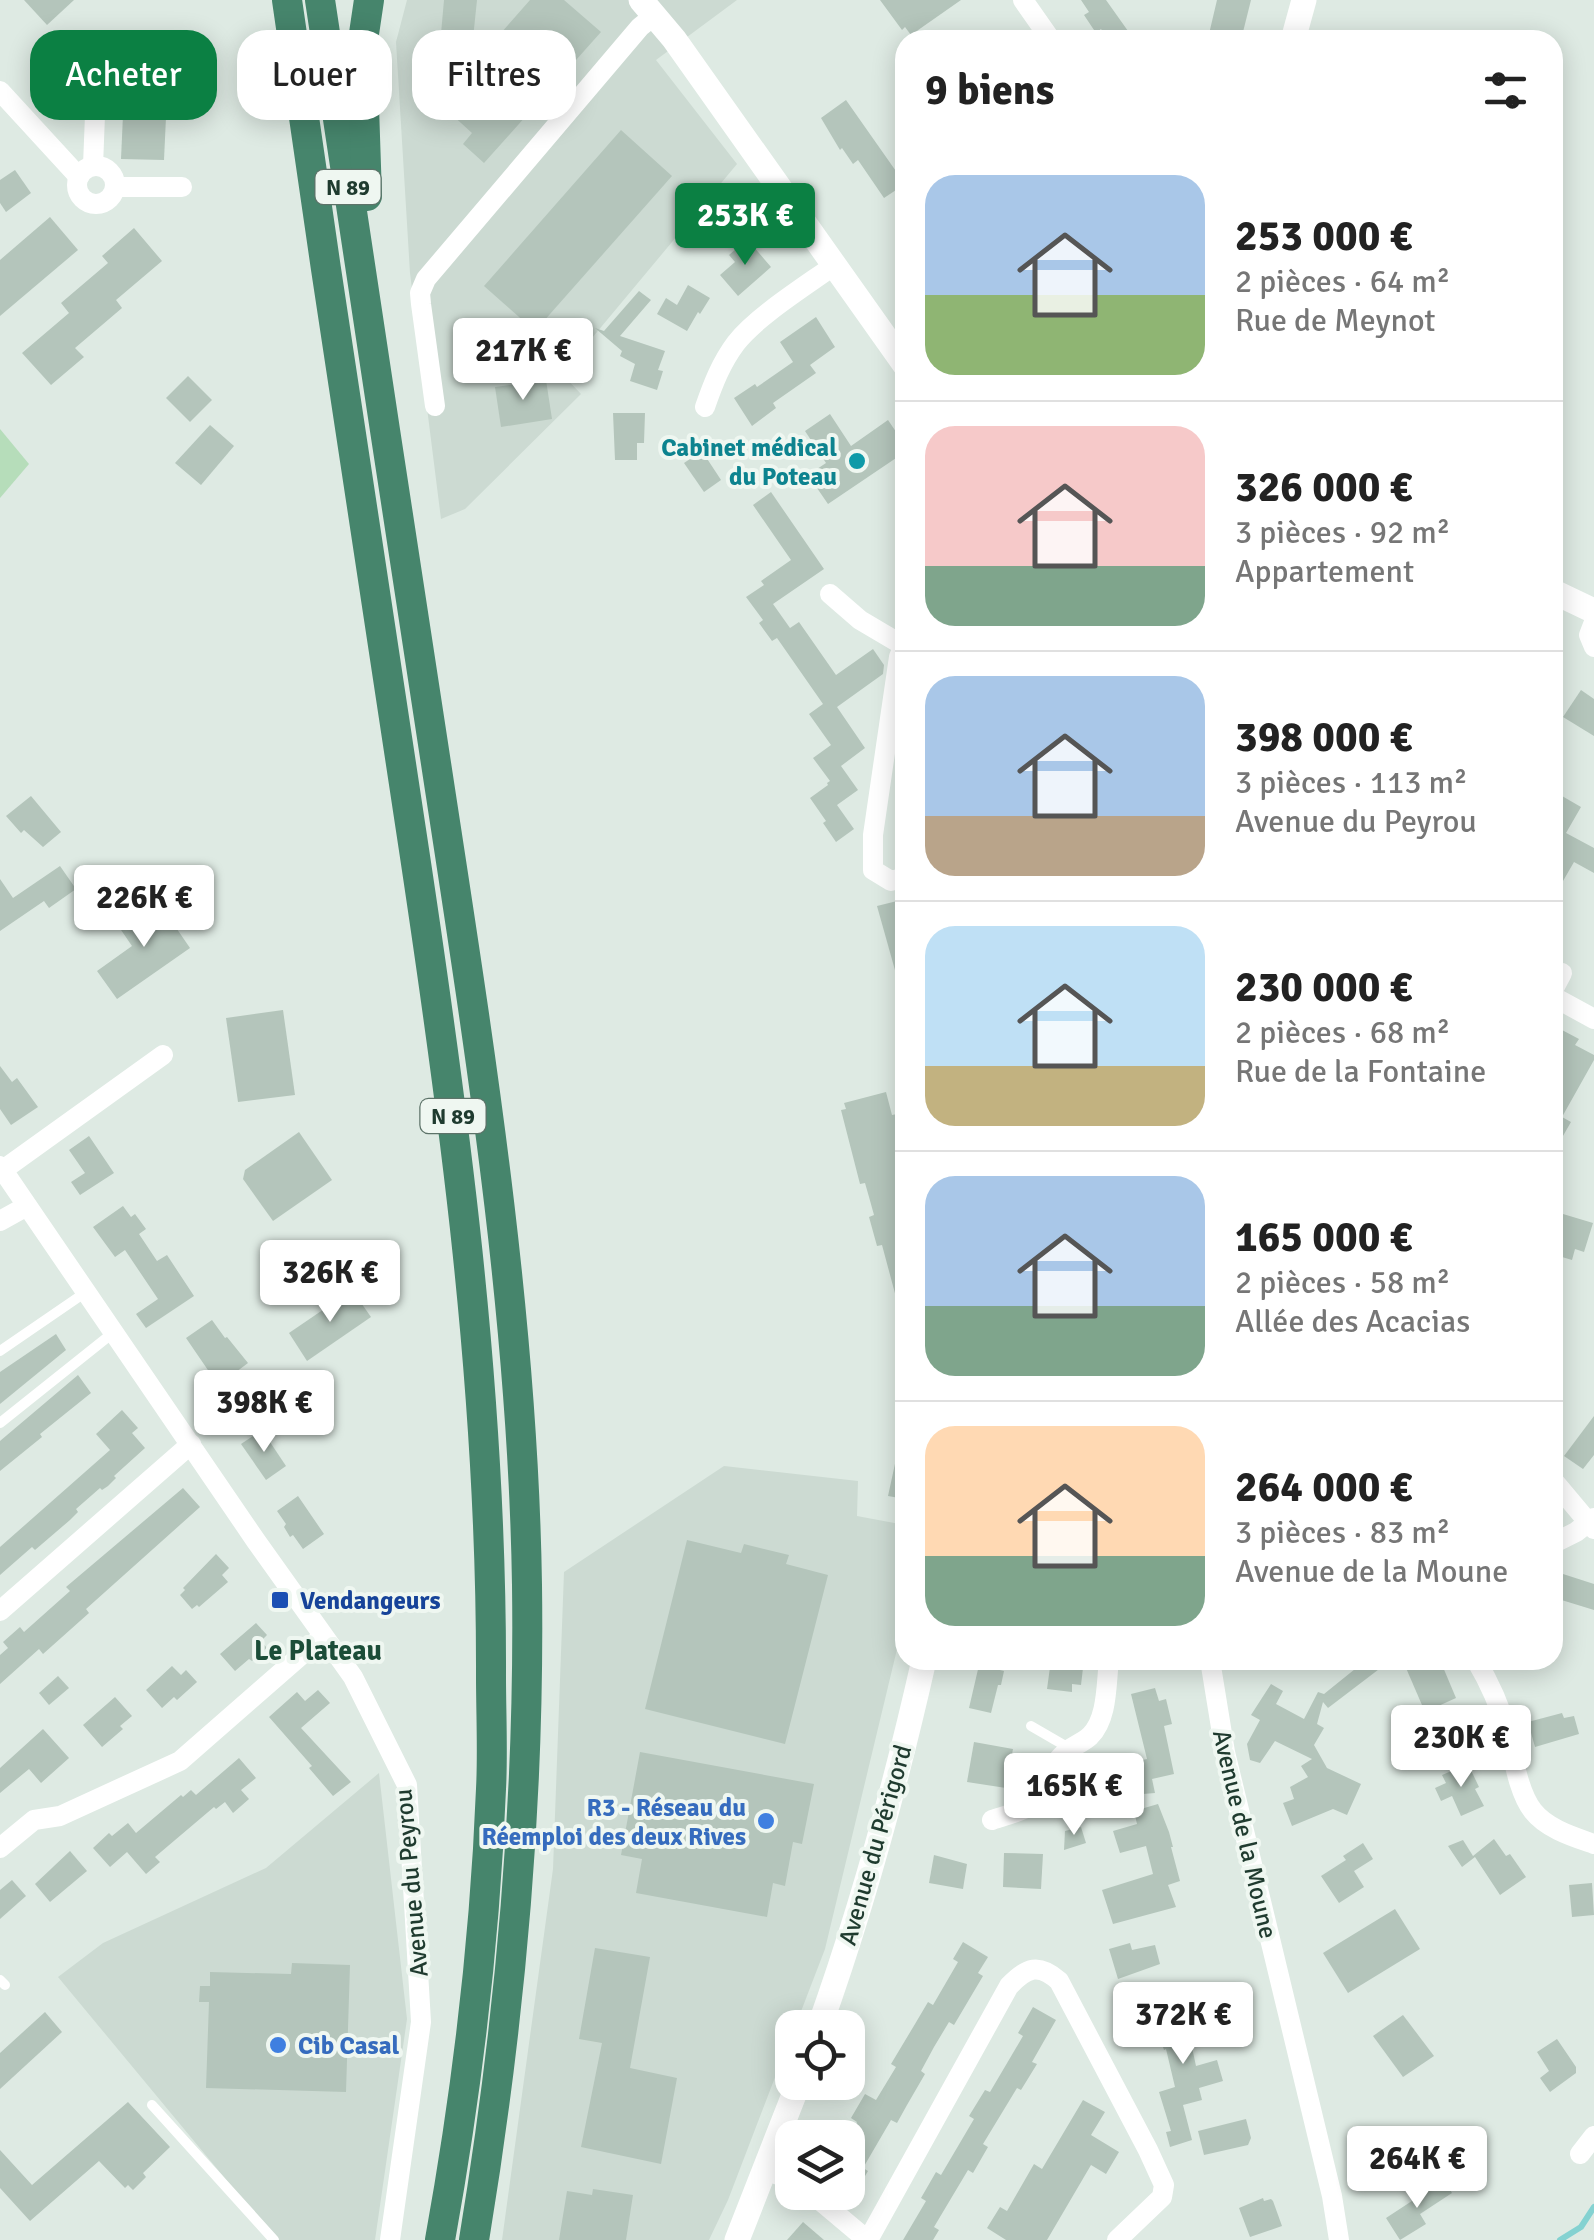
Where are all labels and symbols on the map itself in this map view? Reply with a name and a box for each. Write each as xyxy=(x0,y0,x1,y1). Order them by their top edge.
road number: N 89 xyxy=(316,170,380,204)
pin: 253K € xyxy=(664,183,826,268)
pin: 217K € xyxy=(442,318,604,403)
place label: Cabinet médical du Poteau xyxy=(661,432,837,492)
marker: Cabinet médical du Poteau xyxy=(846,450,868,472)
pin: 226K € xyxy=(63,865,225,950)
road number: N 89 xyxy=(420,1099,486,1133)
pin: 326K € xyxy=(249,1240,411,1325)
pin: 398K € xyxy=(183,1370,345,1455)
place label: Vendangeurs xyxy=(300,1585,441,1616)
marker: Vendangeurs xyxy=(269,1589,291,1611)
district label: Le Plateau xyxy=(254,1634,382,1668)
pin: 230K € xyxy=(1380,1705,1542,1790)
street label: Avenue de la Moune xyxy=(1206,1726,1284,1942)
street label: Avenue du Périgord xyxy=(832,1741,918,1949)
pin: 165K € xyxy=(993,1753,1155,1838)
street label: Avenue du Peyrou xyxy=(387,1788,435,1978)
place label: R3 - Réseau du Réemploi des deux Rives xyxy=(481,1792,746,1852)
marker: R3 - Réseau du Réemploi des deux Rives xyxy=(755,1810,777,1832)
pin: 372K € xyxy=(1102,1982,1264,2067)
place label: Cib Casal xyxy=(298,2030,399,2061)
marker: Cib Casal xyxy=(267,2034,289,2056)
pin: 264K € xyxy=(1336,2126,1498,2211)

